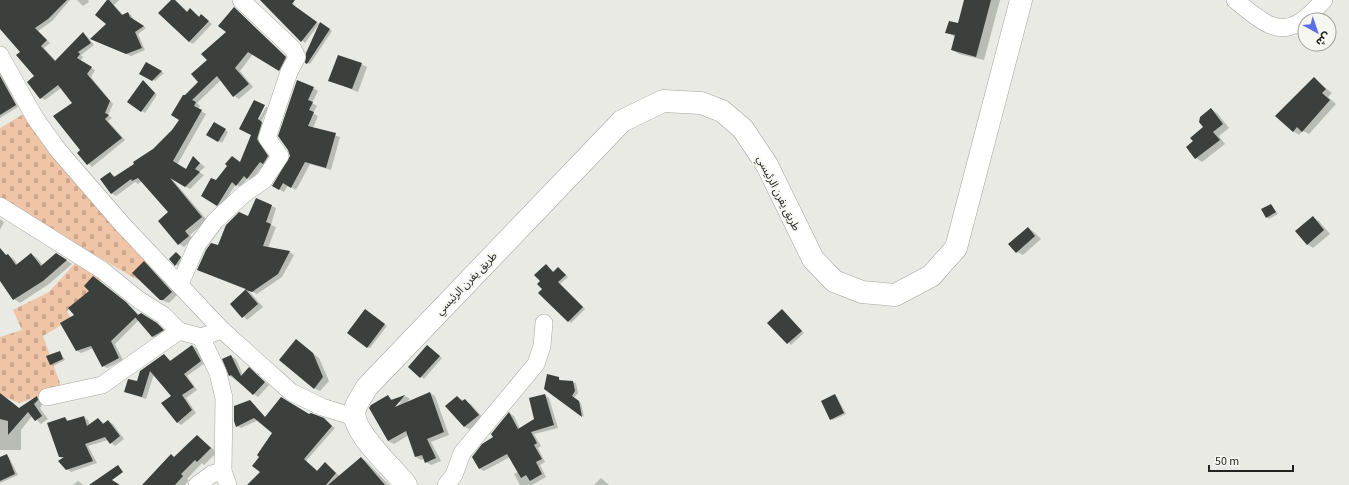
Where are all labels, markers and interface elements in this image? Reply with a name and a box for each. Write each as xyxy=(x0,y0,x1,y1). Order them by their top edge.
north arrow xyxy=(1297,12,1337,52)
text: ش xyxy=(1313,29,1334,50)
street label: طريق يفرن الرئيسي xyxy=(752,153,804,234)
street label: طريق يفرن الرئيسي xyxy=(432,248,502,319)
scale bar xyxy=(1209,447,1293,473)
text: 50 m xyxy=(1215,453,1239,470)

